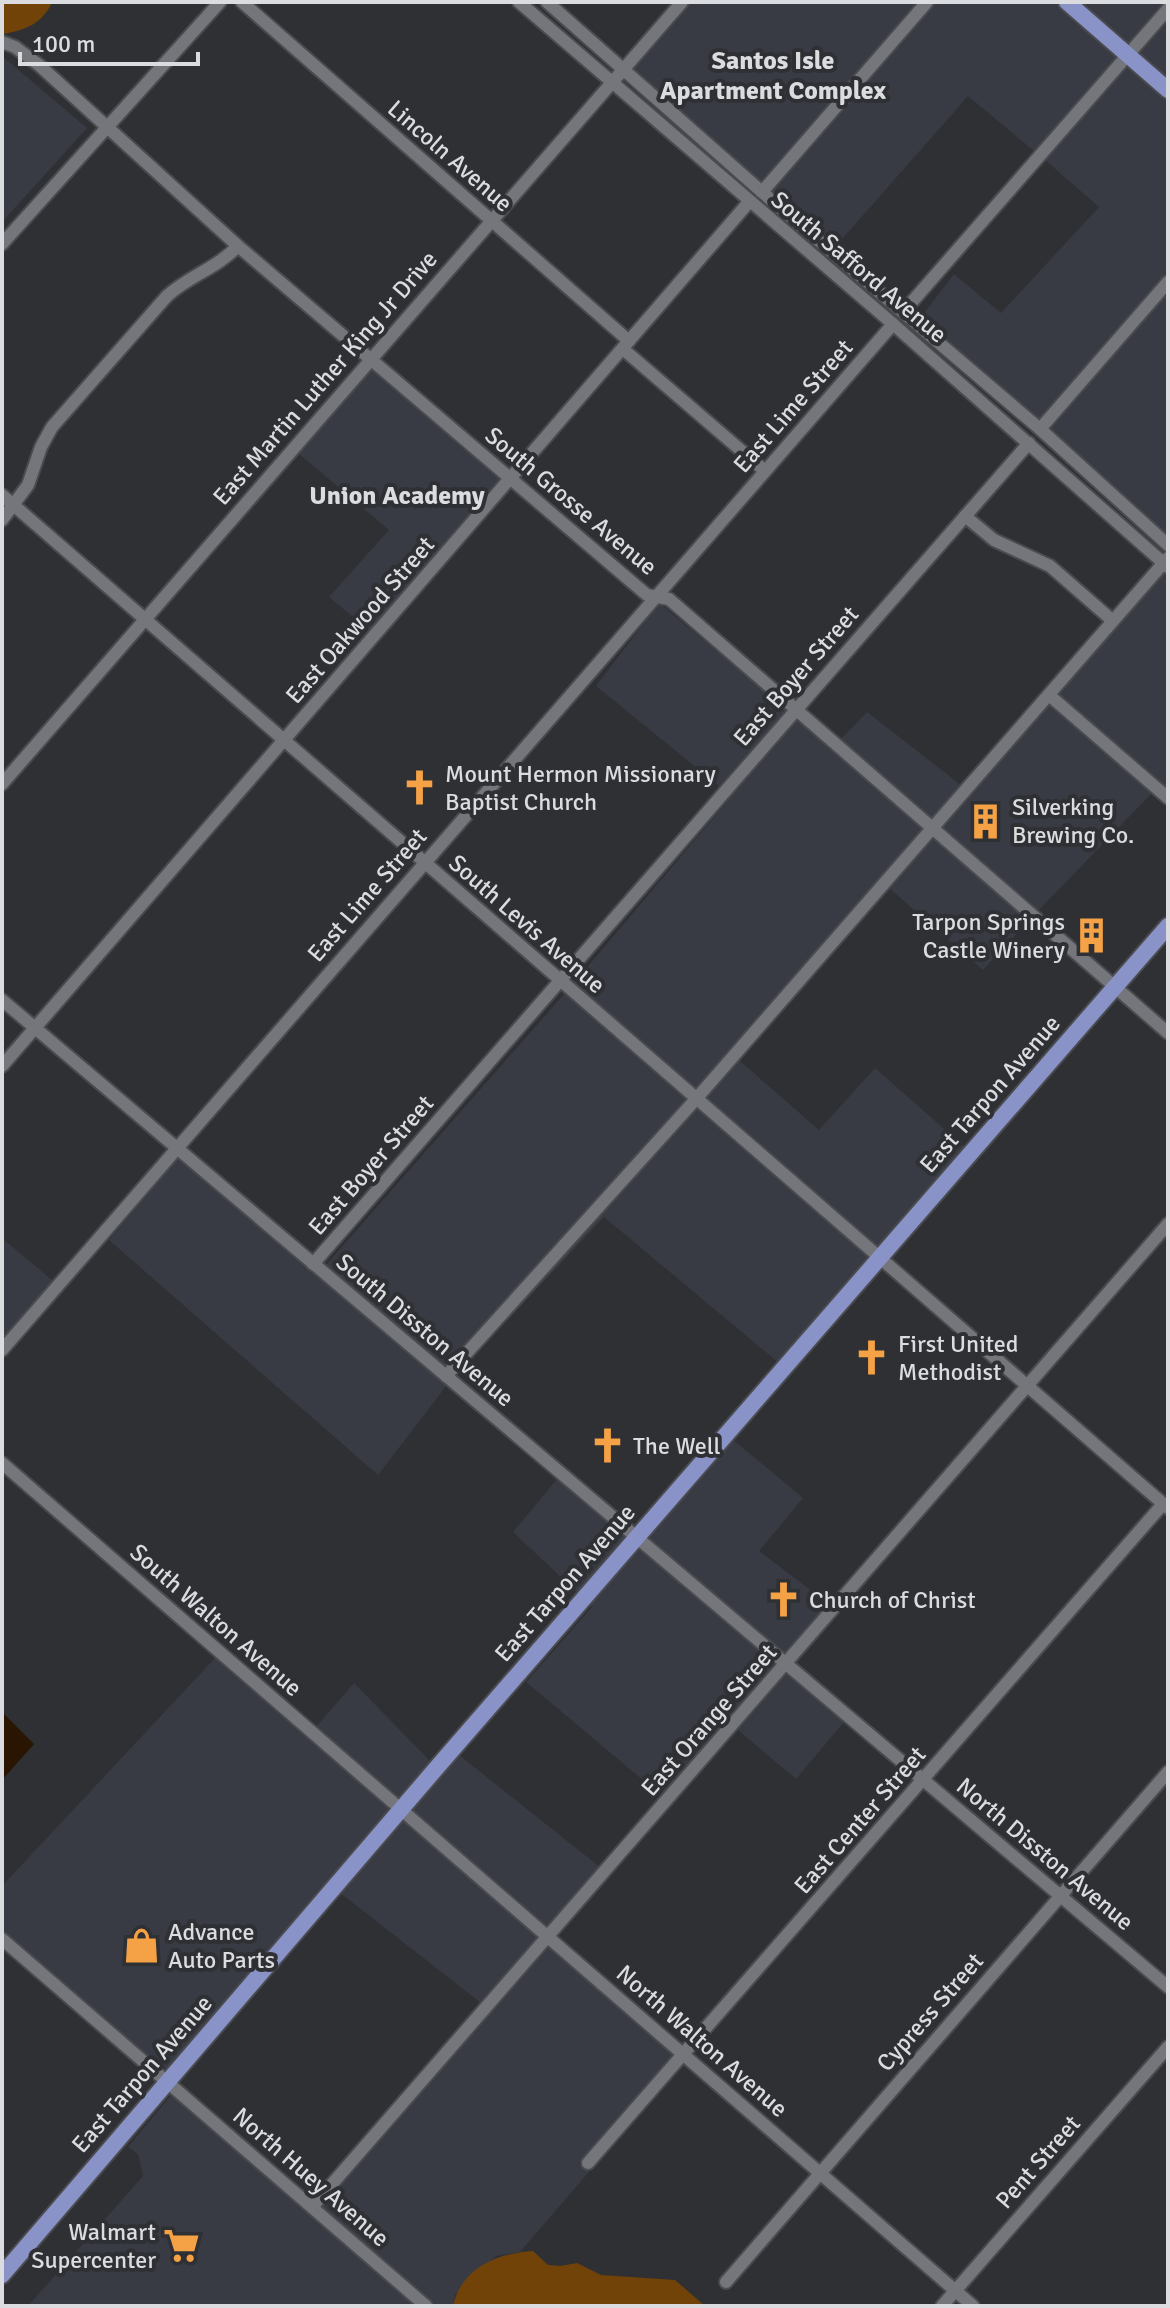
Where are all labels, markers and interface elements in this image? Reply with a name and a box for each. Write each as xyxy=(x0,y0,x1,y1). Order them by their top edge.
scale bar xyxy=(20,16,198,66)
text: 100 m xyxy=(32,29,95,59)
district label: Santos Isle Apartment Complex xyxy=(660,45,887,107)
street label: Lincoln Avenue xyxy=(381,94,519,218)
street label: South Safford Avenue xyxy=(765,185,953,349)
street label: East Martin Luther King Jr Drive xyxy=(206,245,444,511)
street label: East Lime Street xyxy=(727,333,859,479)
street label: South Grosse Avenue xyxy=(479,420,663,582)
district label: Union Academy xyxy=(309,480,485,512)
street label: East Oakwood Street xyxy=(279,530,441,710)
street label: East Boyer Street xyxy=(727,600,865,752)
place label: Mount Hermon Missionary Baptist Church xyxy=(445,759,716,817)
church icon: Mount Hermon Missionary Baptist Church xyxy=(400,769,438,807)
place label: Silverking Brewing Co. xyxy=(1012,792,1134,850)
building icon: Silverking Brewing Co. xyxy=(967,802,1005,840)
street label: East Lime Street xyxy=(301,822,433,968)
street label: South Levis Avenue xyxy=(443,848,611,1000)
place label: Tarpon Springs Castle Winery xyxy=(912,907,1065,965)
building icon: Tarpon Springs Castle Winery xyxy=(1072,917,1110,955)
street label: East Tarpon Avenue xyxy=(913,1009,1067,1179)
street label: East Boyer Street xyxy=(302,1089,440,1241)
street label: South Disston Avenue xyxy=(330,1247,520,1413)
place label: First United Methodist xyxy=(898,1329,1018,1387)
church icon: First United Methodist xyxy=(853,1339,891,1377)
church icon: The Well xyxy=(588,1427,626,1465)
place label: The Well xyxy=(633,1431,720,1461)
street label: East Tarpon Avenue xyxy=(488,1498,642,1668)
street label: South Walton Avenue xyxy=(124,1537,308,1703)
church icon: Church of Christ xyxy=(764,1581,802,1619)
place label: Church of Christ xyxy=(809,1585,976,1615)
street label: East Orange Street xyxy=(635,1638,783,1802)
street label: East Center Street xyxy=(788,1740,932,1900)
street label: North Disston Avenue xyxy=(950,1771,1140,1937)
place label: Advance Auto Parts xyxy=(168,1917,275,1975)
shop icon: Advance Auto Parts xyxy=(123,1927,161,1965)
street label: Cypress Street xyxy=(870,1946,990,2078)
street label: North Walton Avenue xyxy=(610,1958,794,2124)
street label: East Tarpon Avenue xyxy=(65,1989,219,2159)
street label: North Huey Avenue xyxy=(227,2101,395,2253)
street label: Pent Street xyxy=(989,2109,1087,2215)
place label: Walmart Supercenter xyxy=(31,2217,156,2275)
supermarket icon: Walmart Supercenter xyxy=(163,2227,201,2265)

